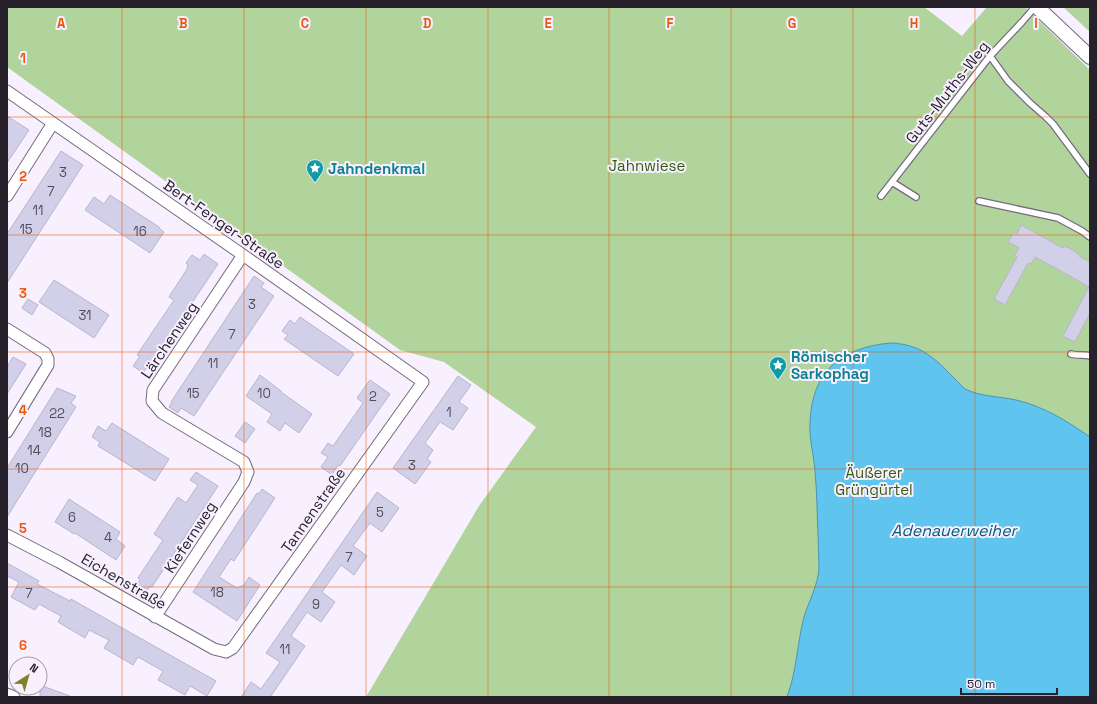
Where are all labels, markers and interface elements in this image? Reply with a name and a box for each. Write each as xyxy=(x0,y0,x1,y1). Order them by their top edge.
text: A xyxy=(57,15,66,32)
text: B xyxy=(179,15,188,32)
text: C xyxy=(301,15,309,32)
text: D xyxy=(423,15,432,32)
text: E xyxy=(544,15,552,32)
text: F xyxy=(667,15,674,32)
text: G xyxy=(788,15,796,32)
text: H xyxy=(910,15,918,32)
text: I xyxy=(1034,15,1038,32)
street label: Guts-Muths-Weg xyxy=(901,37,993,147)
text: 1 xyxy=(20,50,26,67)
park label: Jahnwiese xyxy=(609,156,686,175)
place icon: Jahndenkmal xyxy=(305,158,325,183)
place label: Jahndenkmal xyxy=(328,159,425,178)
house number: 3 xyxy=(59,164,67,181)
text: 2 xyxy=(19,168,27,185)
street label: Bert-Fenger-Straße xyxy=(160,175,288,273)
house number: 7 xyxy=(47,183,55,200)
house number: 11 xyxy=(33,202,43,219)
house number: 15 xyxy=(19,221,33,238)
house number: 16 xyxy=(133,223,147,240)
text: 3 xyxy=(19,285,27,302)
house number: 3 xyxy=(248,296,256,313)
street label: Lärchenweg xyxy=(136,298,202,382)
house number: 31 xyxy=(78,307,92,324)
house number: 7 xyxy=(228,326,236,343)
place label: Römischer Sarkophag xyxy=(791,347,869,383)
house number: 11 xyxy=(208,355,218,372)
place icon: Römischer Sarkophag xyxy=(768,355,788,380)
house number: 15 xyxy=(186,385,200,402)
house number: 10 xyxy=(257,385,271,402)
house number: 2 xyxy=(369,388,377,405)
text: 4 xyxy=(19,402,27,419)
house number: 1 xyxy=(446,404,452,421)
house number: 22 xyxy=(49,405,65,422)
house number: 18 xyxy=(38,424,52,441)
house number: 14 xyxy=(27,442,41,459)
house number: 3 xyxy=(408,457,416,474)
house number: 10 xyxy=(15,460,29,477)
park label: Äußerer Grüngürtel xyxy=(835,463,913,499)
street label: Tannenstraße xyxy=(277,464,349,556)
street label: Kiefernweg xyxy=(160,498,220,576)
house number: 5 xyxy=(376,504,384,521)
house number: 6 xyxy=(68,509,76,526)
text: 5 xyxy=(19,520,27,537)
water label: Adenauerweiher xyxy=(891,520,1019,541)
house number: 4 xyxy=(104,529,112,546)
street label: Eichenstraße xyxy=(78,549,170,613)
house number: 7 xyxy=(345,549,353,566)
house number: 18 xyxy=(210,584,224,601)
house number: 7 xyxy=(25,585,33,602)
house number: 9 xyxy=(312,596,320,613)
text: 6 xyxy=(19,637,27,654)
house number: 11 xyxy=(280,641,290,658)
north arrow xyxy=(8,656,48,696)
text: N xyxy=(27,660,41,676)
scale bar xyxy=(961,670,1057,696)
text: 50 m xyxy=(967,676,995,692)

